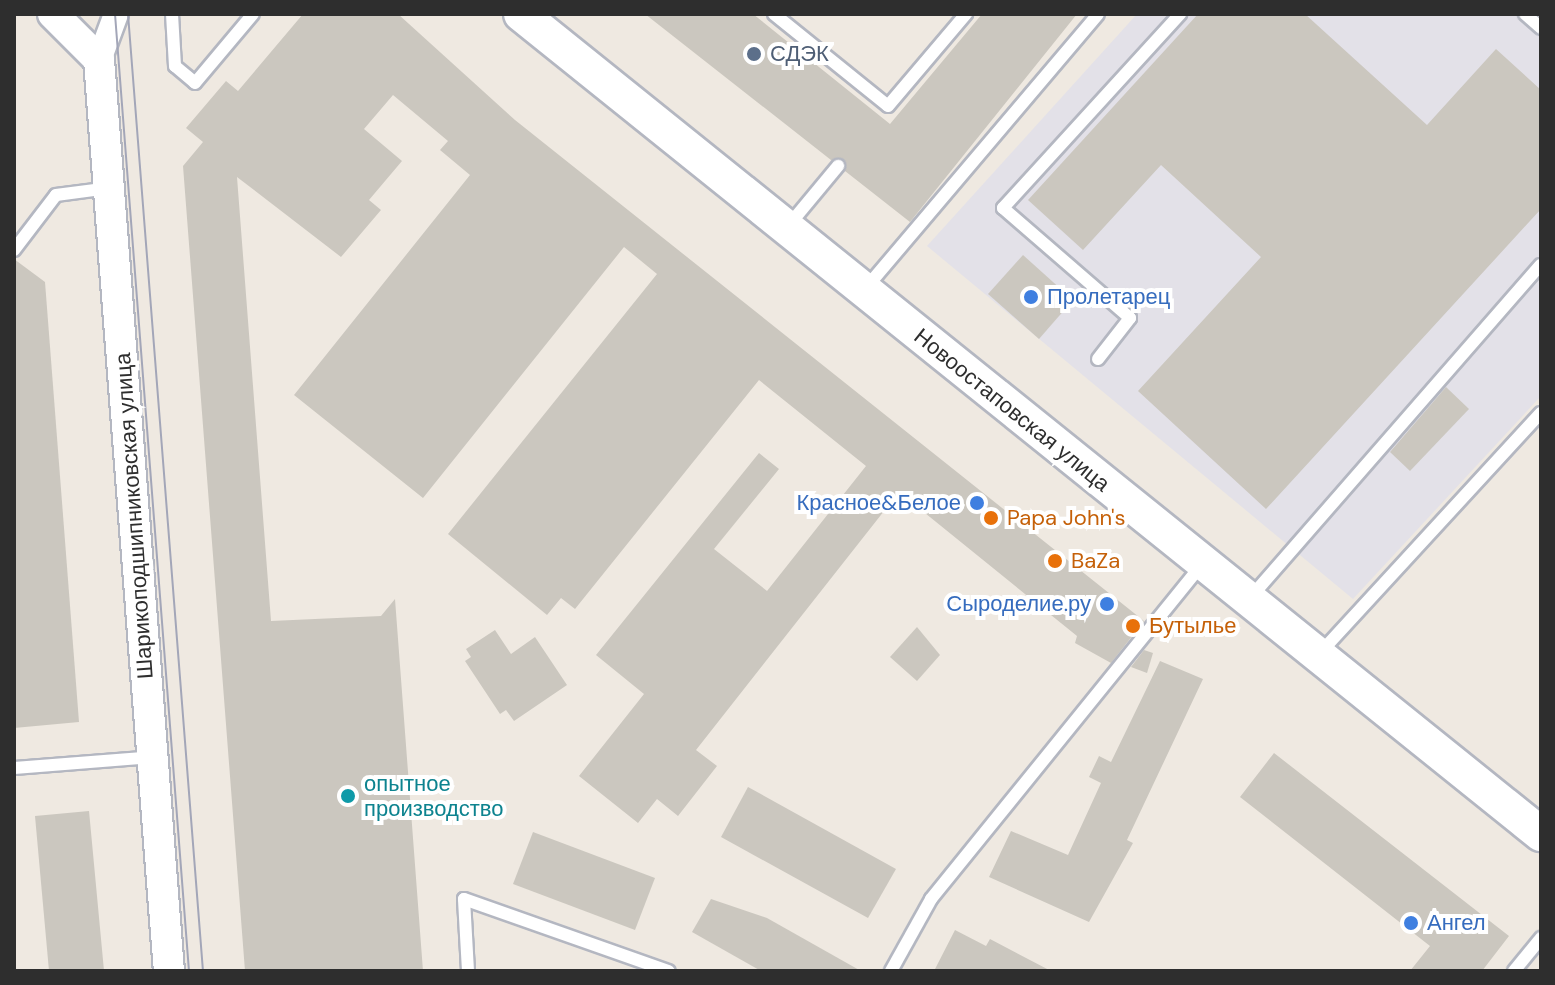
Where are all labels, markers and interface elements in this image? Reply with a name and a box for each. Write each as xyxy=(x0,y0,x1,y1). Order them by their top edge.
place label: СДЭК xyxy=(770,41,829,67)
marker: СДЭК xyxy=(745,45,763,63)
place label: Пролетарец xyxy=(1047,284,1170,310)
marker: Пролетарец xyxy=(1022,288,1040,306)
street label: Новоостаповская улица xyxy=(909,323,1115,497)
street label: Шарикоподшипниковская улица xyxy=(109,352,159,680)
place label: Красное&Белое xyxy=(796,490,961,516)
marker: Красное&Белое xyxy=(968,494,986,512)
place label: Papa John's xyxy=(1007,505,1126,531)
marker: Papa John's xyxy=(982,509,1000,527)
place label: BaZa xyxy=(1071,548,1120,574)
marker: BaZa xyxy=(1046,552,1064,570)
place label: Сыроделие.ру xyxy=(946,591,1091,617)
marker: Сыроделие.ру xyxy=(1098,595,1116,613)
place label: Бутылье xyxy=(1149,613,1236,639)
marker: Бутылье xyxy=(1124,617,1142,635)
place label: опытное производство xyxy=(364,770,504,822)
marker: опытное производство xyxy=(339,787,357,805)
place label: Ангел xyxy=(1427,910,1486,936)
marker: Ангел xyxy=(1402,914,1420,932)

